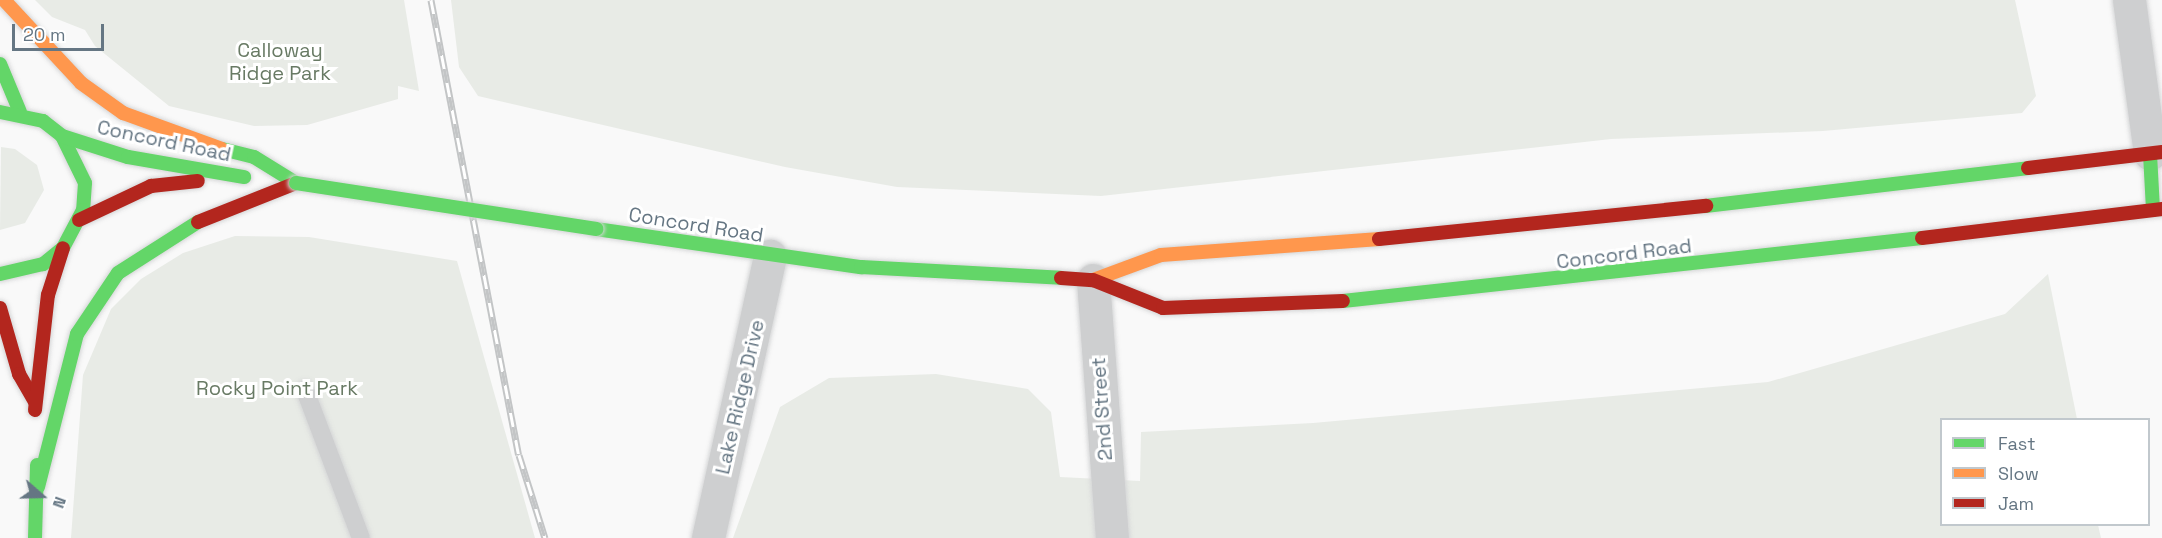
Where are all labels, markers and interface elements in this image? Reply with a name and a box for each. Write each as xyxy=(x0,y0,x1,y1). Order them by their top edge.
scale bar xyxy=(15,12,106,50)
text: 20 m xyxy=(23,23,66,46)
park label: Calloway Ridge Park xyxy=(229,39,331,86)
street label: Concord Road xyxy=(95,115,233,167)
street label: Concord Road xyxy=(627,203,765,247)
street label: Concord Road xyxy=(1555,234,1693,274)
street label: Lake Ridge Drive xyxy=(711,317,769,477)
street label: 2nd Street xyxy=(1086,357,1118,461)
park label: Rocky Point Park xyxy=(196,376,358,400)
legend xyxy=(1940,418,2150,526)
text: Fast xyxy=(1998,432,2035,455)
text: Slow xyxy=(1998,462,2039,485)
north arrow xyxy=(12,466,72,526)
text: Jam xyxy=(1998,492,2034,515)
text: N xyxy=(48,494,71,511)

